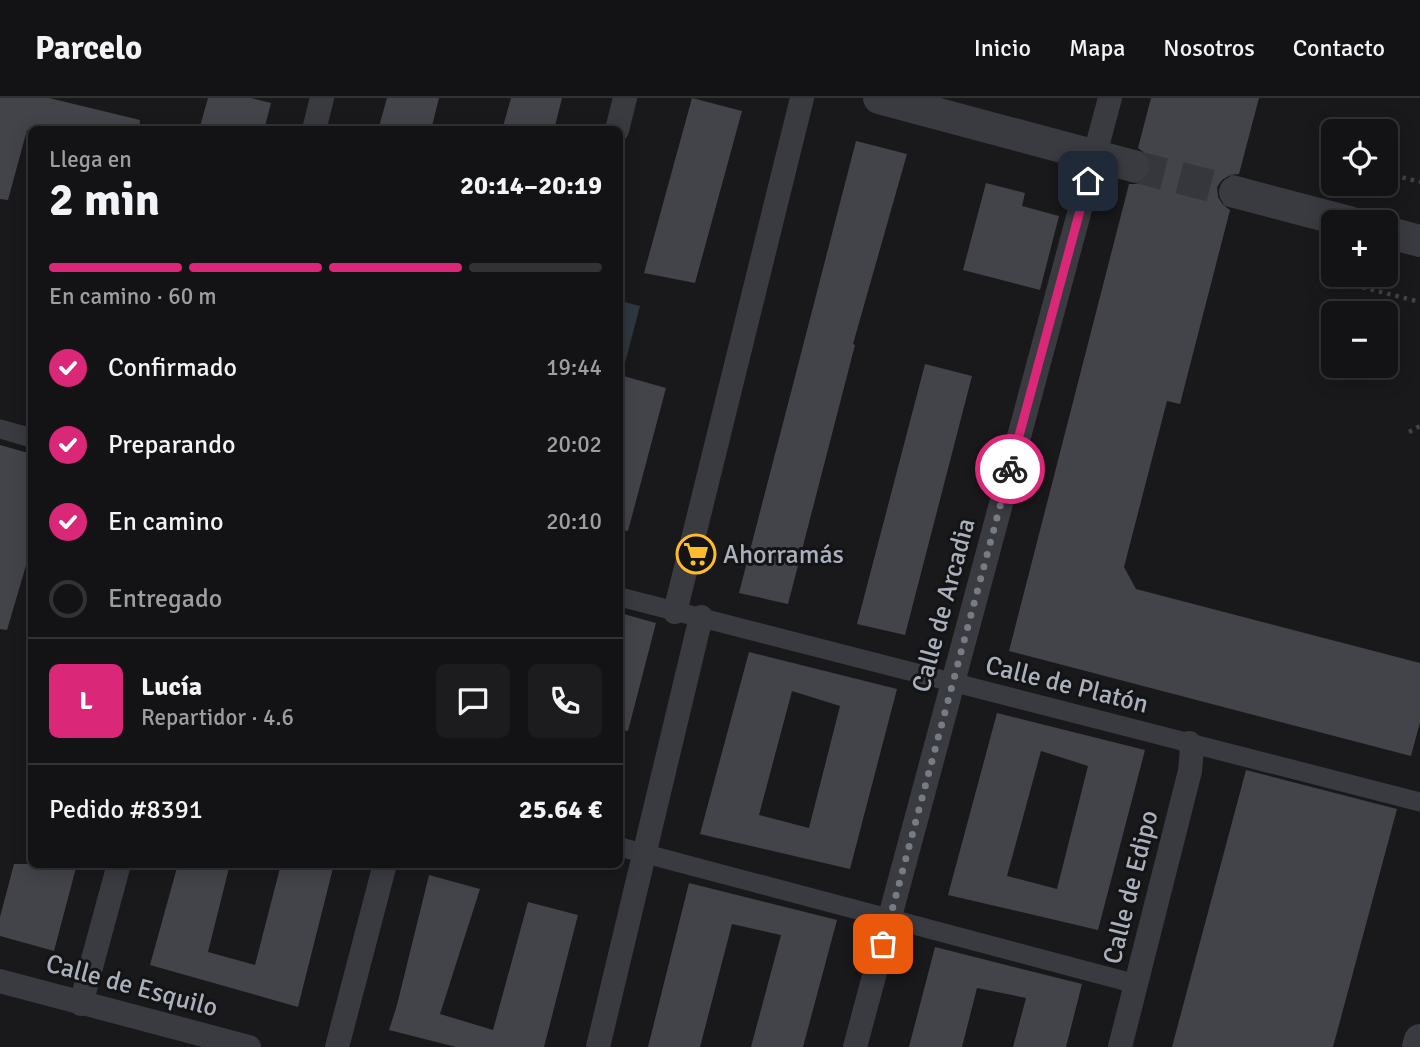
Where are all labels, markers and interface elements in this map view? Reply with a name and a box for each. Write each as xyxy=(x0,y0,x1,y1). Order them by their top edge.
text: Parcelo xyxy=(35,28,142,69)
text: Inicio xyxy=(974,33,1031,63)
text: Mapa xyxy=(1069,33,1125,63)
text: Nosotros xyxy=(1163,33,1255,63)
text: Contacto xyxy=(1293,33,1385,63)
map controls xyxy=(1321,119,1398,378)
button: locate xyxy=(1321,119,1398,196)
text: Llega en xyxy=(49,145,132,174)
pin xyxy=(1058,151,1118,211)
icon: home xyxy=(1069,162,1107,200)
text: 20:14–20:19 xyxy=(460,170,602,202)
text: 2 min xyxy=(49,172,160,228)
button: + xyxy=(1321,210,1398,287)
text: En camino · 60 m xyxy=(49,282,217,311)
button: − xyxy=(1321,301,1398,378)
icon: check xyxy=(49,349,87,387)
text: Confirmado xyxy=(108,352,237,384)
text: 19:44 xyxy=(546,353,602,382)
icon: check xyxy=(49,426,87,464)
text: Preparando xyxy=(108,429,235,461)
text: 20:02 xyxy=(546,430,602,459)
courier xyxy=(975,434,1045,504)
icon: bike xyxy=(991,450,1029,488)
icon: check xyxy=(49,503,87,541)
text: En camino xyxy=(108,506,224,538)
text: 20:10 xyxy=(546,507,602,536)
street label: Calle de Arcadia xyxy=(905,515,983,696)
supermarket icon: Ahorramás xyxy=(675,533,717,575)
place label: Ahorramás xyxy=(723,539,844,571)
text: Entregado xyxy=(108,583,222,615)
street label: Calle de Platón xyxy=(982,649,1151,721)
button: chat xyxy=(436,664,510,738)
button: phone xyxy=(528,664,602,738)
text: Lucía xyxy=(141,671,202,703)
text: L xyxy=(79,685,93,717)
text: Repartidor · 4.6 xyxy=(141,703,294,732)
text: Pedido #8391 xyxy=(49,794,203,826)
text: 25.64 € xyxy=(519,794,602,826)
street label: Calle de Edipo xyxy=(1096,807,1166,967)
pin xyxy=(853,914,913,974)
icon: bag xyxy=(864,925,902,963)
street label: Calle de Esquilo xyxy=(42,948,221,1024)

